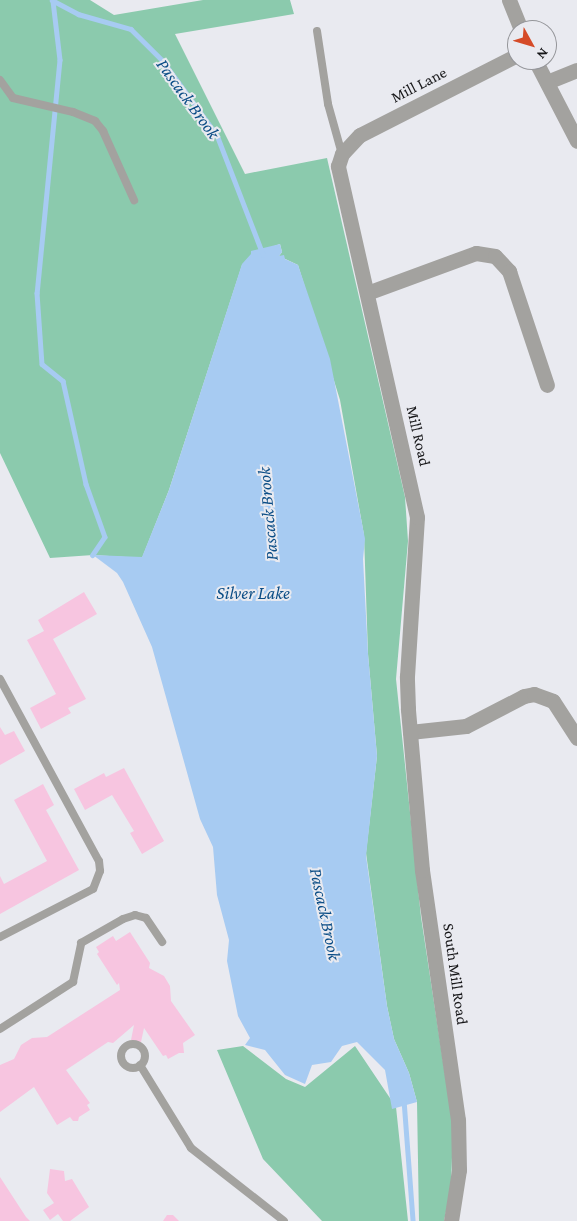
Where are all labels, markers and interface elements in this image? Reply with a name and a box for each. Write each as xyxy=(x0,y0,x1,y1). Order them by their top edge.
north arrow xyxy=(507,20,557,70)
text: N xyxy=(534,45,552,63)
water label: Pascack Brook xyxy=(152,55,224,143)
street label: Mill Lane xyxy=(388,63,450,107)
street label: Mill Road xyxy=(402,404,434,468)
water label: Pascack Brook xyxy=(253,466,283,562)
water label: Silver Lake xyxy=(216,582,290,604)
water label: Pascack Brook xyxy=(305,866,345,962)
street label: South Mill Road xyxy=(438,922,472,1026)

